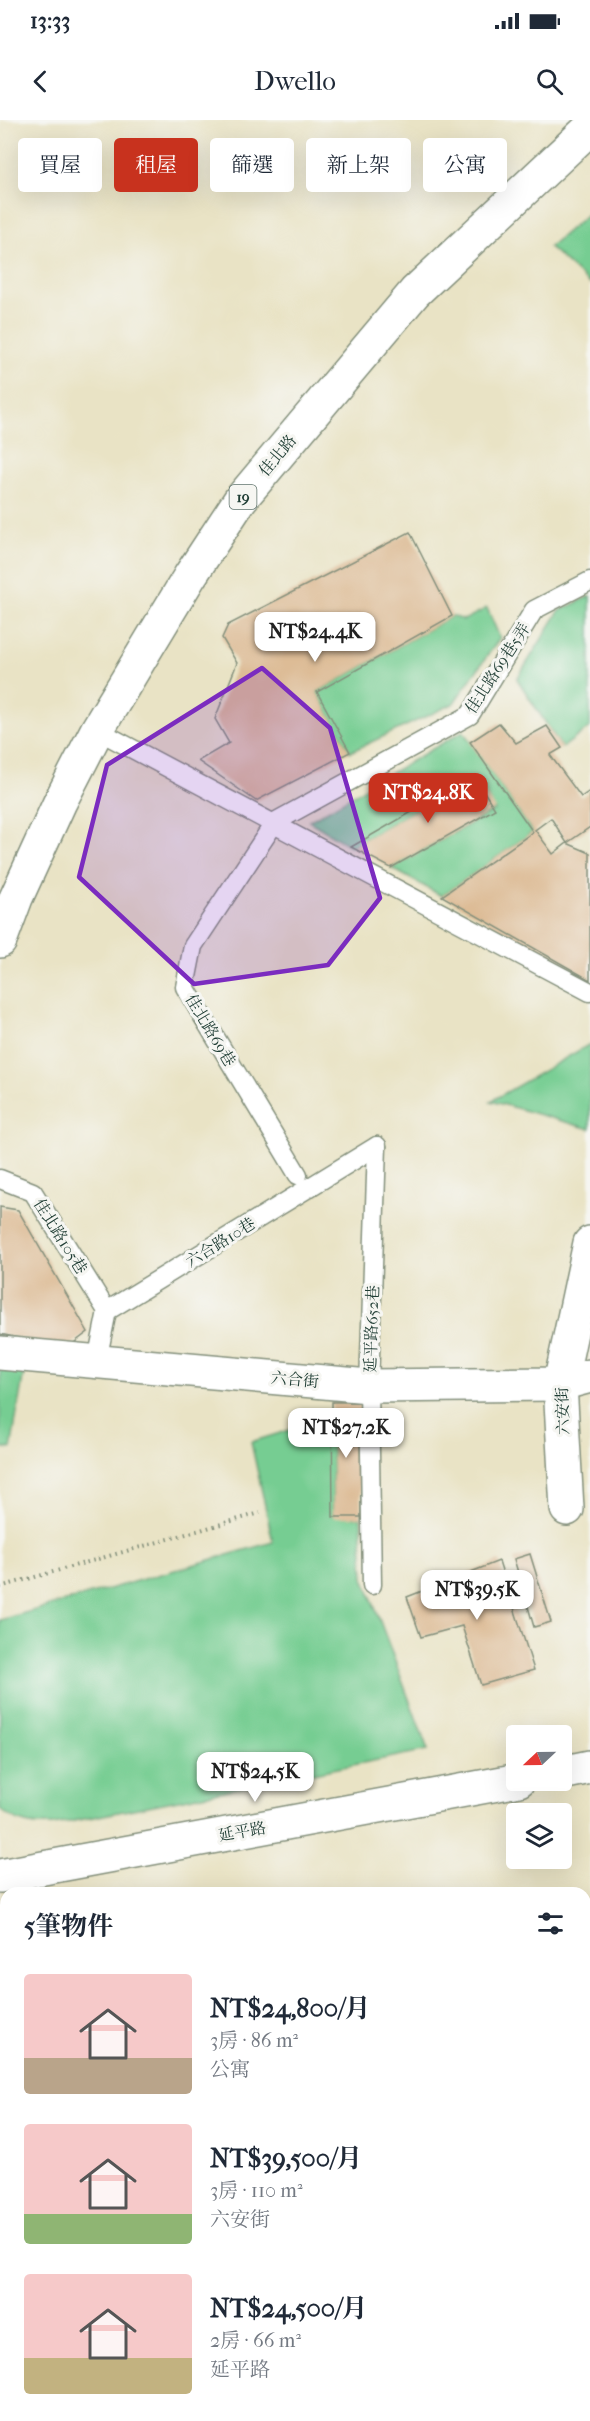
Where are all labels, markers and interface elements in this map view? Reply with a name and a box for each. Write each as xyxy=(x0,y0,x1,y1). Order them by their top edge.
text: 13:33 xyxy=(30,8,70,34)
icon: back xyxy=(24,65,57,98)
text: Dwello xyxy=(254,65,336,97)
icon: search xyxy=(533,65,566,98)
chip: 買屋 xyxy=(18,138,102,192)
chip: 租屋 xyxy=(114,138,198,192)
chip: 篩選 xyxy=(210,138,294,192)
chip: 新上架 xyxy=(306,138,411,192)
chip: 公寓 xyxy=(423,138,507,192)
street label: 佳北路 xyxy=(255,431,300,480)
road number: 19 xyxy=(230,485,256,509)
pin: NT$24.4K xyxy=(253,612,377,663)
street label: 佳北路69巷5弄 xyxy=(461,619,534,717)
text: NT$24.4K xyxy=(269,620,362,643)
pin: NT$24.8K xyxy=(366,773,490,824)
text: NT$24.8K xyxy=(383,781,473,804)
street label: 佳北路69巷 xyxy=(182,991,240,1070)
street label: 佳北路105巷 xyxy=(30,1195,91,1278)
street label: 六合路10巷 xyxy=(182,1214,259,1271)
street label: 延平路652巷 xyxy=(360,1285,383,1373)
street label: 六合街 xyxy=(270,1368,320,1391)
street label: 六安街 xyxy=(552,1387,573,1435)
pin: NT$27.2K xyxy=(284,1408,408,1459)
text: NT$27.2K xyxy=(302,1416,390,1439)
pin: NT$39.5K xyxy=(415,1570,539,1621)
text: NT$39.5K xyxy=(435,1578,519,1601)
north arrow xyxy=(506,1725,572,1791)
map controls xyxy=(506,1725,572,1869)
pin: NT$24.5K xyxy=(193,1752,317,1803)
text: NT$24.5K xyxy=(211,1760,299,1783)
button: layers xyxy=(506,1803,572,1869)
street label: 延平路 xyxy=(217,1818,267,1845)
icon: filters xyxy=(534,1907,567,1940)
text: 5筆物件 xyxy=(24,1911,113,1942)
text: NT$24,800/月 xyxy=(210,1993,370,2024)
icon: home xyxy=(72,1998,144,2070)
text: 3房 · 86 m² xyxy=(210,2029,298,2052)
text: 公寓 xyxy=(210,2058,250,2081)
text: NT$39,500/月 xyxy=(210,2143,362,2174)
icon: home xyxy=(72,2148,144,2220)
text: 3房 · 110 m² xyxy=(210,2179,303,2202)
text: 六安街 xyxy=(210,2208,270,2231)
text: NT$24,500/月 xyxy=(210,2293,367,2324)
icon: home xyxy=(72,2298,144,2370)
text: 2房 · 66 m² xyxy=(210,2329,301,2352)
text: 延平路 xyxy=(210,2358,270,2381)

